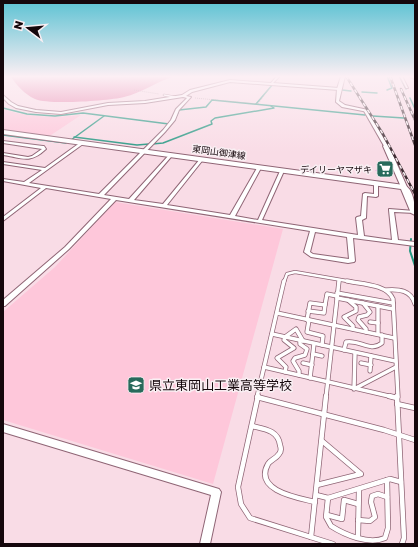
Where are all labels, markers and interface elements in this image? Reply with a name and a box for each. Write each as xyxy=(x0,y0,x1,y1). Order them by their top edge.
north arrow xyxy=(8,8,48,48)
text: N xyxy=(11,19,25,31)
street label: 東岡山御津線 xyxy=(191,143,247,161)
supermarket icon: デイリーヤマザキ xyxy=(375,159,395,179)
place label: デイリーヤマザキ xyxy=(300,164,372,175)
school or university icon: 県立東岡山工業高等学校 xyxy=(126,375,146,395)
place label: 県立東岡山工業高等学校 xyxy=(149,377,292,393)

